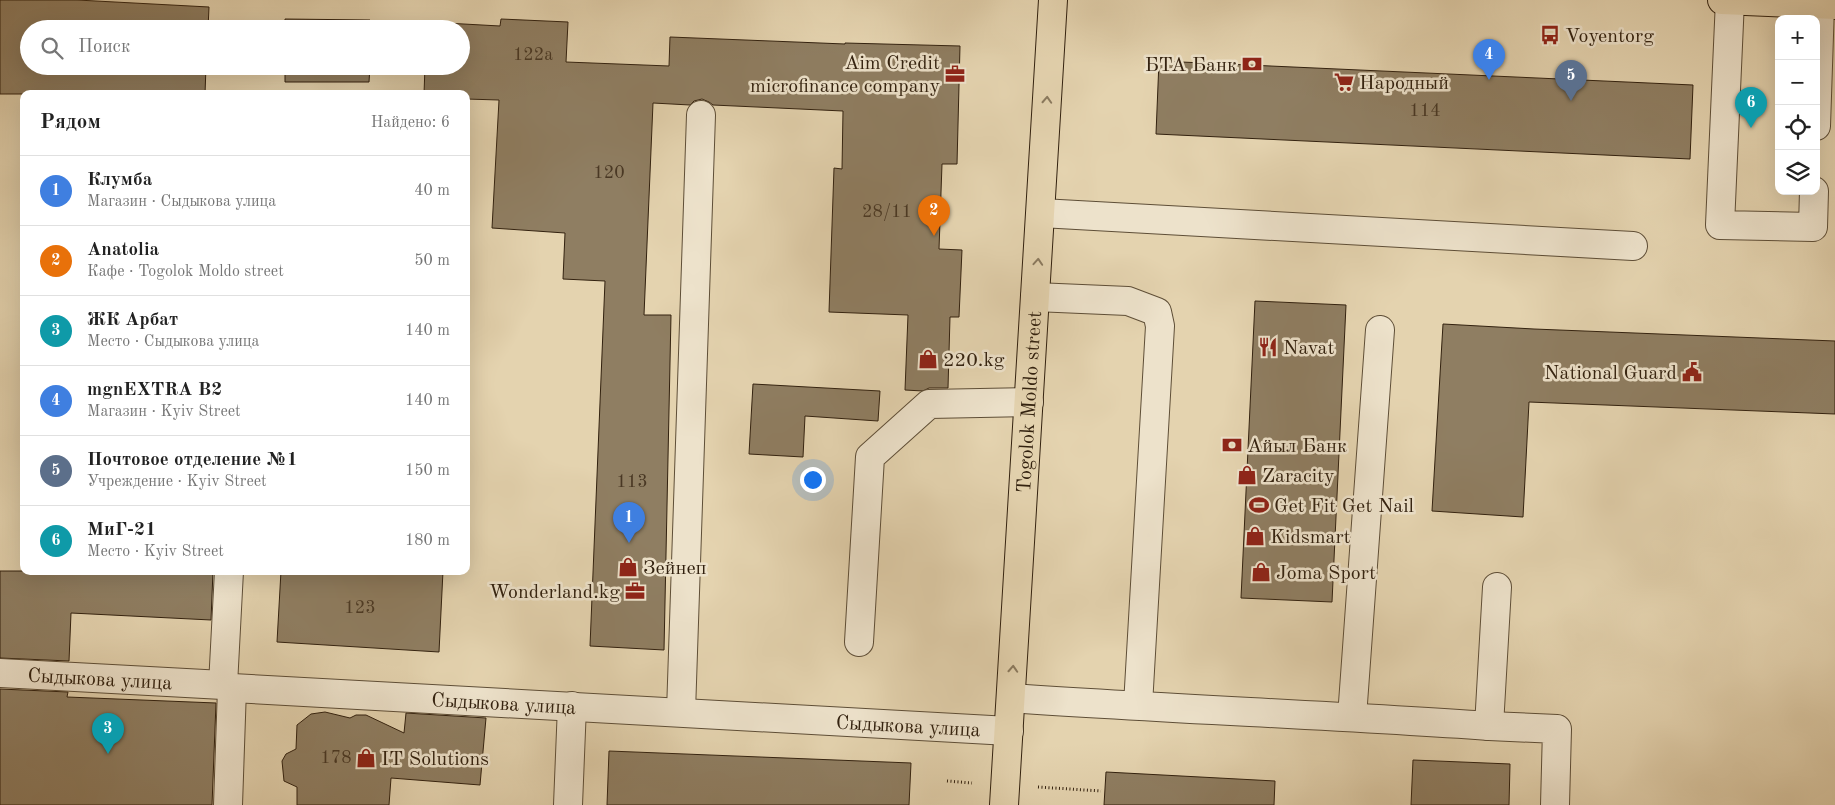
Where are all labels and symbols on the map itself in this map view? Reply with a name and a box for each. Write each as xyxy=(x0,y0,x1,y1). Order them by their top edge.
bus stop icon: Voyentorg xyxy=(1539,24,1561,46)
place label: Voyentorg xyxy=(1565,27,1654,47)
pin: 4 xyxy=(1473,39,1505,80)
house number: 122а xyxy=(513,46,553,64)
bank icon: БТА Банк xyxy=(1241,53,1263,75)
place label: Aim Credit microfinance company xyxy=(750,54,940,97)
place label: БТА Банк xyxy=(1145,56,1237,76)
pin: 5 xyxy=(1555,60,1587,101)
office icon: Aim Credit microfinance company xyxy=(944,63,966,85)
supermarket icon: Народный xyxy=(1333,71,1355,93)
place label: Народный xyxy=(1359,74,1449,94)
pin: 6 xyxy=(1735,87,1767,128)
one-way arrow xyxy=(1042,96,1053,104)
house number: 114 xyxy=(1409,102,1441,120)
house number: 120 xyxy=(593,164,625,182)
pin: 2 xyxy=(918,195,950,236)
house number: 28/11 xyxy=(862,203,912,221)
one-way arrow xyxy=(1032,258,1043,266)
street label: Togolok Moldo street xyxy=(1015,310,1046,493)
restaurant icon: Navat xyxy=(1257,336,1279,358)
place label: Navat xyxy=(1283,339,1334,359)
shop icon: 220.kg xyxy=(917,348,939,370)
place label: 220.kg xyxy=(943,351,1005,371)
public building icon: National Guard xyxy=(1681,361,1703,383)
place label: National Guard xyxy=(1544,364,1677,384)
bank icon: Айыл Банк xyxy=(1221,434,1243,456)
place label: Айыл Банк xyxy=(1247,437,1347,457)
shop icon: Zaracity xyxy=(1236,464,1258,486)
your location xyxy=(800,467,826,493)
place label: Zaracity xyxy=(1262,467,1335,487)
house number: 113 xyxy=(616,473,648,491)
sports icon: Get Fit Get Nail xyxy=(1248,494,1270,516)
place label: Get Fit Get Nail xyxy=(1274,497,1414,517)
pin: 1 xyxy=(613,502,645,543)
shop icon: Kidsmart xyxy=(1244,525,1266,547)
place label: Kidsmart xyxy=(1270,528,1351,548)
shop icon: Зейнеп xyxy=(617,556,639,578)
place label: Зейнеп xyxy=(643,559,707,579)
shop icon: Joma Sport xyxy=(1250,561,1272,583)
place label: Joma Sport xyxy=(1276,564,1376,584)
office icon: Wonderland.kg xyxy=(624,580,646,602)
place label: Wonderland.kg xyxy=(489,583,620,603)
house number: 123 xyxy=(344,599,376,617)
one-way arrow xyxy=(1008,665,1019,673)
street label: Сыдыкова улица xyxy=(27,666,173,694)
street label: Сыдыкова улица xyxy=(431,691,577,719)
pin: 3 xyxy=(92,713,124,754)
street label: Сыдыкова улица xyxy=(835,713,981,741)
shop icon: IT Solutions xyxy=(355,747,377,769)
house number: 178 xyxy=(320,749,352,767)
place label: IT Solutions xyxy=(381,750,489,770)

